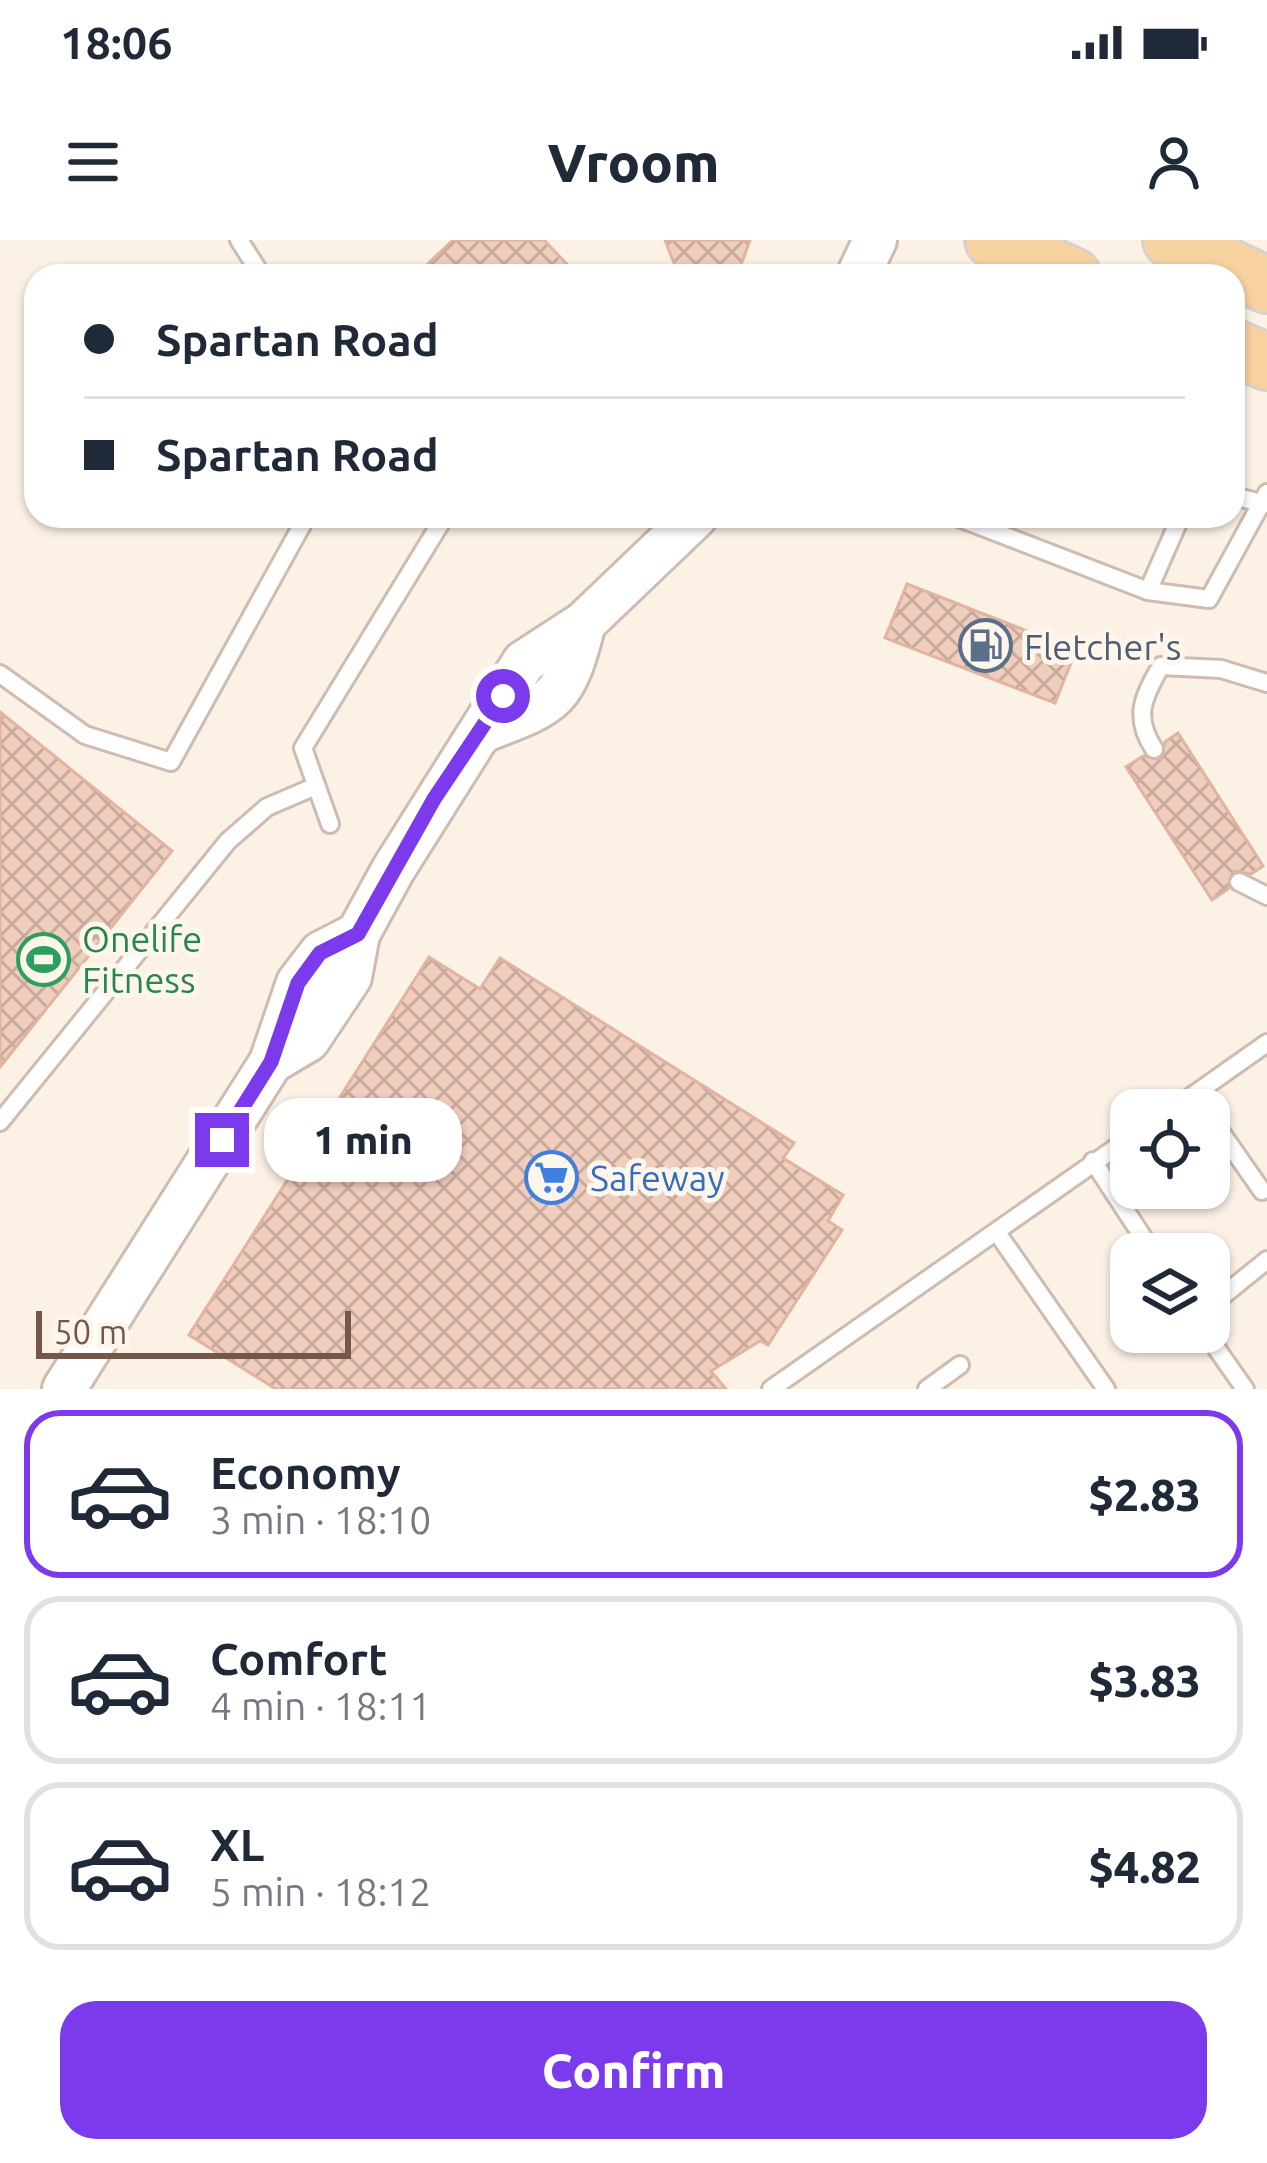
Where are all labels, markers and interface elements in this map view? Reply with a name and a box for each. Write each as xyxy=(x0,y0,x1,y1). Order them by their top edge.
text: 18:06 xyxy=(60,17,173,68)
icon: menu xyxy=(60,129,126,195)
icon: person xyxy=(1141,129,1207,195)
text: Vroom xyxy=(547,132,720,192)
text: Spartan Road xyxy=(156,314,439,365)
text: Spartan Road xyxy=(156,429,439,480)
fuel station icon: Fletcher's xyxy=(957,618,1013,674)
place label: Fletcher's xyxy=(1024,626,1181,667)
route start xyxy=(476,669,530,723)
place label: Onelife Fitness xyxy=(82,918,202,1000)
sports icon: Onelife Fitness xyxy=(15,931,71,987)
map controls xyxy=(1110,1089,1230,1353)
button: locate xyxy=(1110,1089,1230,1209)
callout: 1 min xyxy=(264,1098,462,1182)
route end xyxy=(195,1113,249,1167)
text: 1 min xyxy=(313,1118,413,1161)
supermarket icon: Safeway xyxy=(523,1149,579,1205)
place label: Safeway xyxy=(590,1157,725,1198)
button: layers xyxy=(1110,1233,1230,1353)
scale bar xyxy=(36,1305,351,1358)
text: 50 m xyxy=(54,1313,127,1350)
icon: car xyxy=(66,1440,174,1548)
text: Economy xyxy=(210,1447,401,1498)
text: $2.83 xyxy=(1088,1469,1201,1520)
text: 3 min · 18:10 xyxy=(210,1498,431,1541)
icon: car xyxy=(66,1626,174,1734)
text: Comfort xyxy=(210,1633,387,1684)
text: $3.83 xyxy=(1088,1655,1201,1706)
text: 4 min · 18:11 xyxy=(210,1684,431,1727)
icon: car xyxy=(66,1812,174,1920)
text: XL xyxy=(210,1819,264,1870)
text: $4.82 xyxy=(1088,1841,1201,1892)
text: 5 min · 18:12 xyxy=(210,1870,431,1913)
button: Confirm xyxy=(60,2001,1207,2139)

